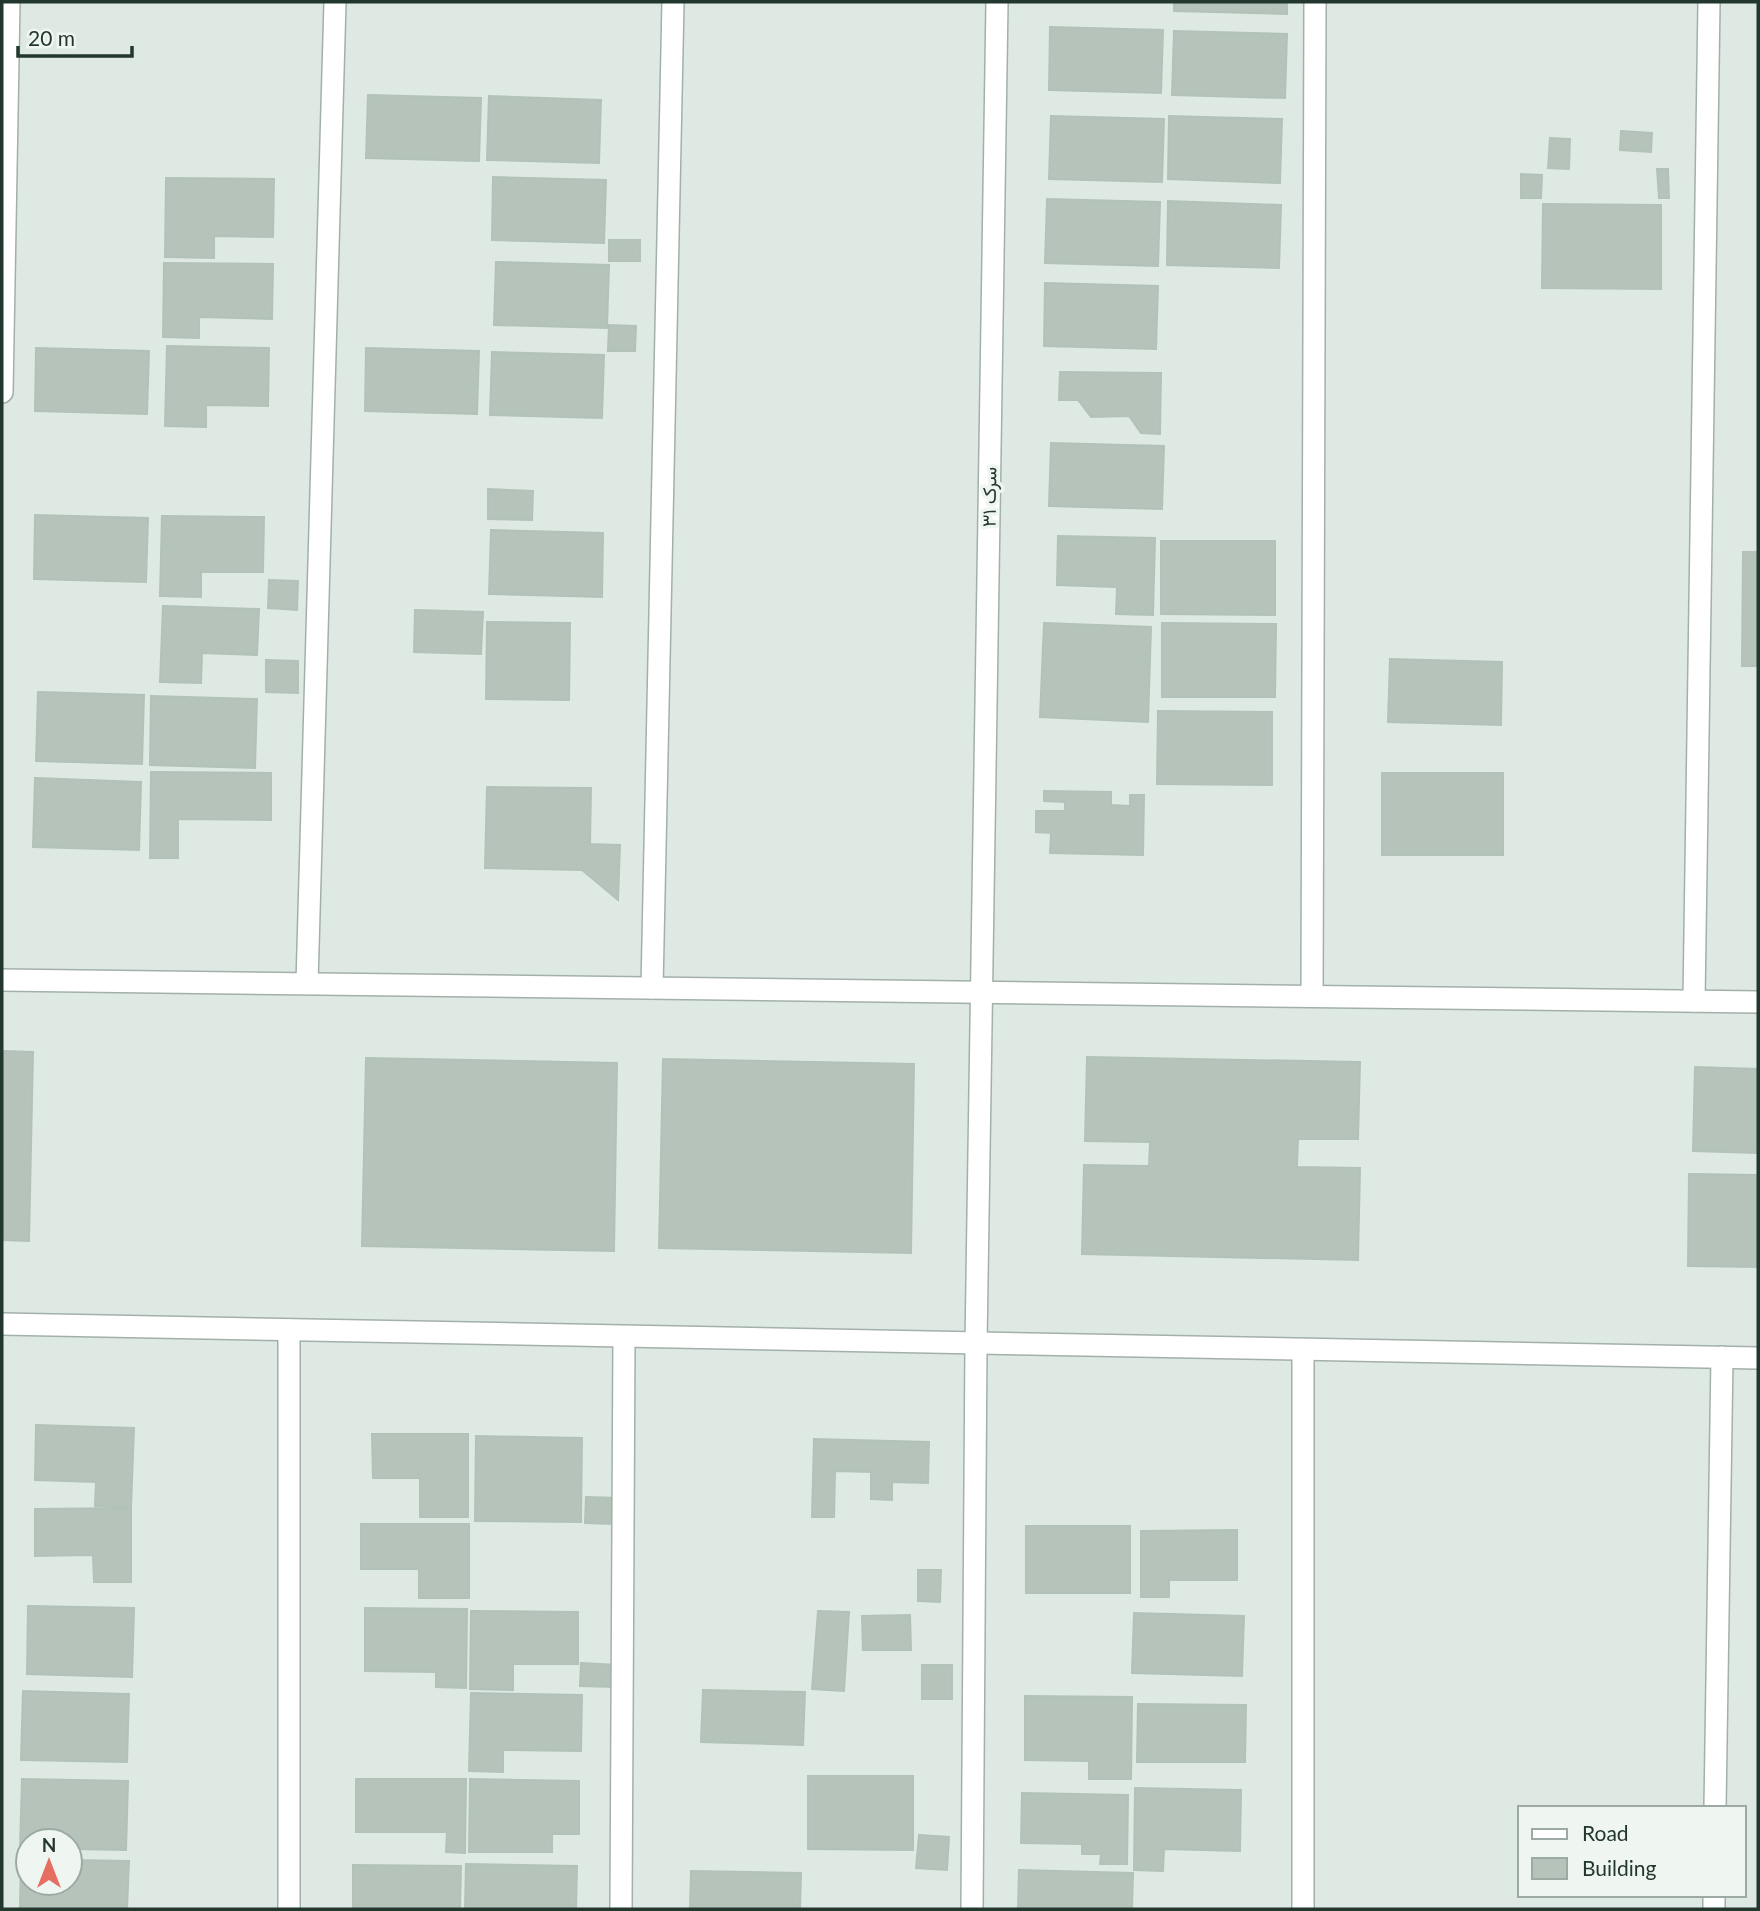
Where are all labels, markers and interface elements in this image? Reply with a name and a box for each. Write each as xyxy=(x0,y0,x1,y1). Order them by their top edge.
scale bar xyxy=(18,14,131,58)
text: 20 m xyxy=(28,25,75,50)
street label: سرک ۳۱ xyxy=(976,467,1002,527)
legend xyxy=(1518,1806,1746,1897)
text: Road xyxy=(1582,1820,1629,1845)
north arrow xyxy=(14,1827,84,1897)
text: N xyxy=(42,1833,56,1856)
text: Building xyxy=(1582,1855,1657,1880)

